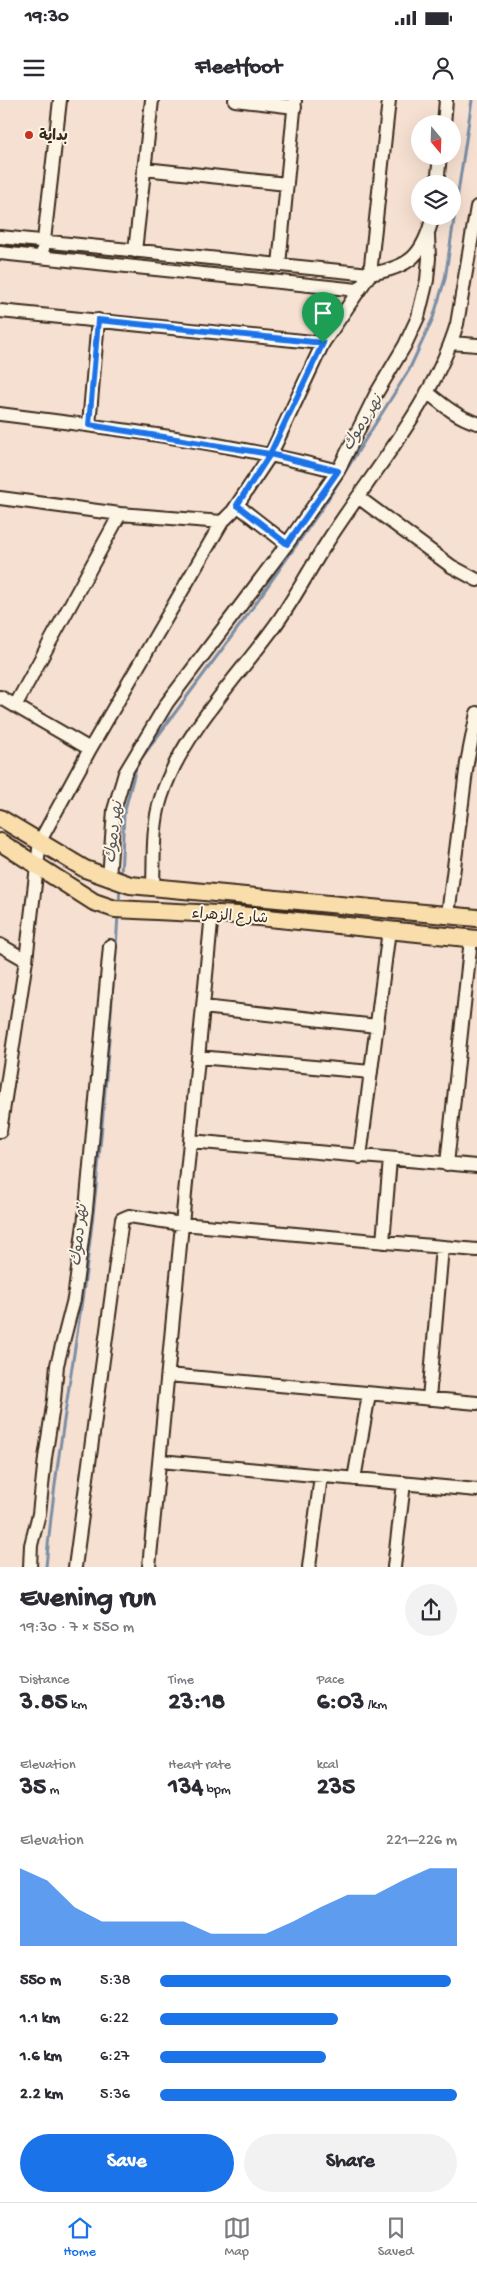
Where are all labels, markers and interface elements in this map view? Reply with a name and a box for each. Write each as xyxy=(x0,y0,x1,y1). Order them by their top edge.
text: 19:30 xyxy=(25,6,69,29)
icon: menu xyxy=(20,54,48,82)
icon: person xyxy=(429,54,457,82)
text: Fleetfoot xyxy=(195,55,282,81)
north arrow xyxy=(411,115,461,165)
map controls xyxy=(411,115,461,225)
place label: بداية xyxy=(39,127,68,146)
marker: بداية xyxy=(23,129,35,141)
button: layers xyxy=(411,175,461,225)
pin xyxy=(302,292,344,343)
icon: arrive xyxy=(309,299,337,327)
water label: نهر دموك xyxy=(339,390,390,455)
water label: نهر دموك xyxy=(101,798,129,864)
street label: شارع الزهراء xyxy=(191,905,269,929)
water label: نهر دموك xyxy=(67,1201,93,1267)
text: Evening run xyxy=(20,1583,156,1616)
button: share xyxy=(405,1584,457,1636)
text: 19:30 · 7 × 550 m xyxy=(20,1619,134,1638)
text: Distance xyxy=(20,1672,69,1689)
text: Time xyxy=(168,1672,194,1689)
text: Pace xyxy=(317,1672,344,1689)
text: 3.85 xyxy=(20,1689,68,1718)
text: 23:18 xyxy=(168,1689,225,1718)
text: 6:03 xyxy=(317,1689,364,1718)
text: km xyxy=(68,1697,87,1714)
text: /km xyxy=(364,1697,387,1714)
text: Elevation xyxy=(20,1757,76,1774)
text: Heart rate xyxy=(168,1757,231,1774)
text: kcal xyxy=(317,1757,339,1774)
text: 35 xyxy=(20,1774,46,1803)
text: 134 xyxy=(168,1774,203,1803)
text: 235 xyxy=(317,1774,355,1803)
text: m xyxy=(46,1782,59,1799)
text: bpm xyxy=(203,1782,231,1799)
text: Elevation xyxy=(20,1832,84,1851)
text: 221–226 m xyxy=(386,1832,457,1851)
text: 550 m xyxy=(20,1972,61,1991)
text: 5:38 xyxy=(100,1972,131,1991)
text: 1.1 km xyxy=(20,2010,60,2029)
text: 6:22 xyxy=(100,2010,129,2029)
text: 1.6 km xyxy=(20,2048,62,2067)
text: 6:27 xyxy=(100,2048,129,2067)
text: 2.2 km xyxy=(20,2086,63,2105)
text: 5:36 xyxy=(100,2086,130,2105)
button: Save xyxy=(20,2134,234,2192)
button: Share xyxy=(244,2134,457,2192)
tab: Home xyxy=(63,2214,96,2261)
tab: Map xyxy=(223,2214,251,2261)
tab: Saved xyxy=(378,2214,414,2261)

